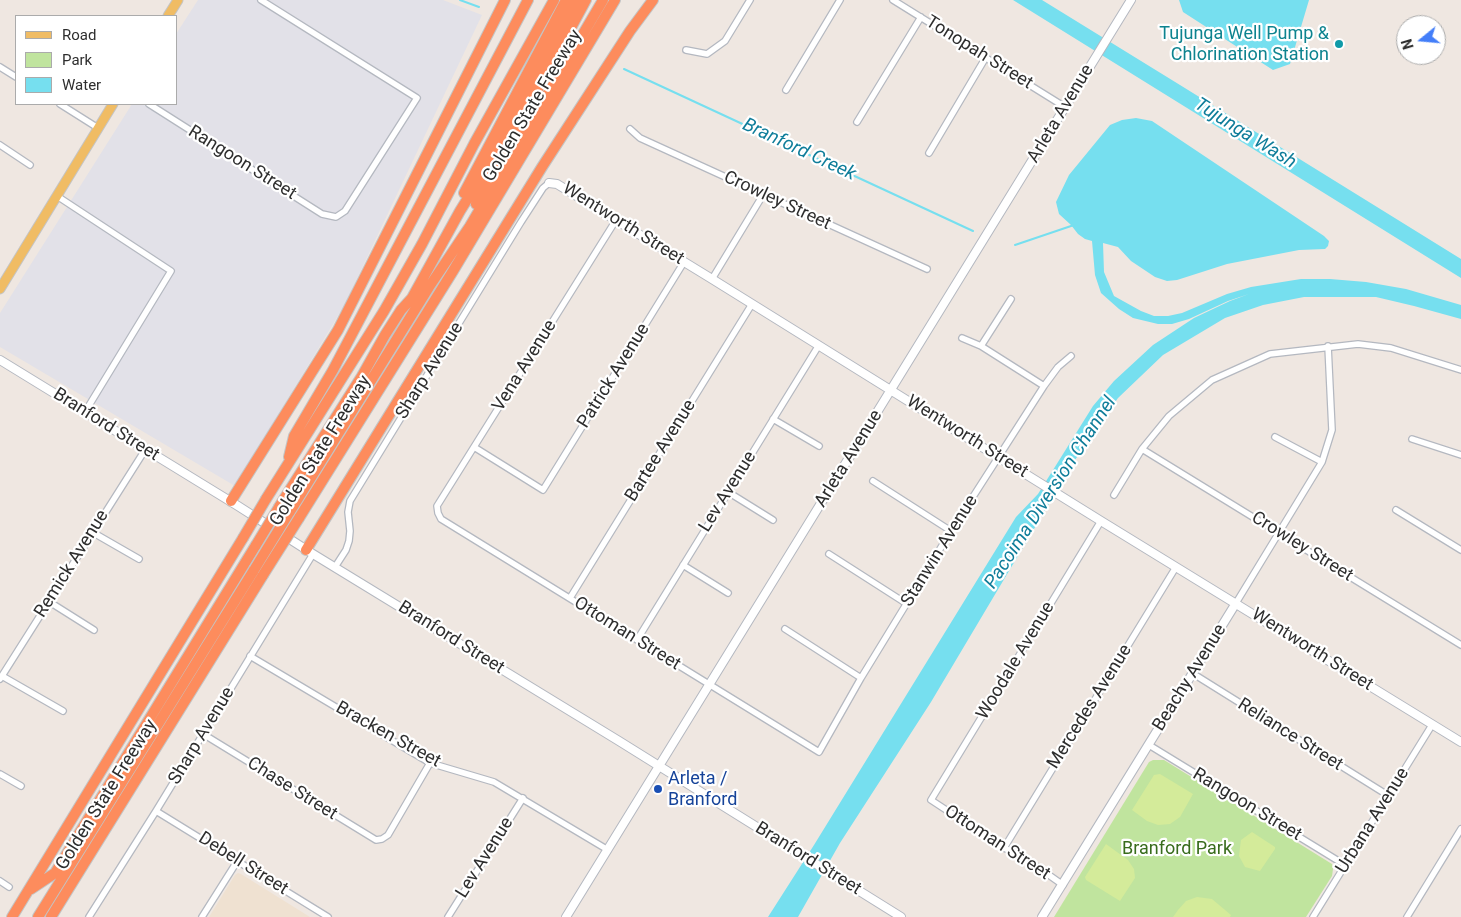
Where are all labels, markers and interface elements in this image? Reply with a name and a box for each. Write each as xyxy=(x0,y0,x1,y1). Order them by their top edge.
street label: Tonopah Street xyxy=(922,11,1036,95)
legend xyxy=(15,15,178,105)
north arrow xyxy=(1396,15,1446,65)
place label: Tujunga Well Pump & Chlorination Station xyxy=(1159,23,1329,66)
text: Road xyxy=(62,26,96,44)
street label: Golden State Freeway xyxy=(479,26,587,186)
text: N xyxy=(1399,37,1417,51)
marker: Tujunga Well Pump & Chlorination Station xyxy=(1333,38,1345,50)
text: Park xyxy=(62,51,92,69)
street label: Arleta Avenue xyxy=(1023,61,1099,167)
text: Water xyxy=(62,76,101,94)
water label: Tujunga Wash xyxy=(1190,94,1300,174)
water label: Branford Creek xyxy=(739,114,859,186)
street label: Rangoon Street xyxy=(184,121,300,205)
street label: Crowley Street xyxy=(720,167,834,235)
street label: Wentworth Street xyxy=(558,178,688,270)
street label: Vena Avenue xyxy=(488,316,562,416)
street label: Sharp Avenue xyxy=(392,319,468,423)
street label: Patrick Avenue xyxy=(573,320,655,432)
street label: Golden State Freeway xyxy=(266,372,376,530)
street label: Branford Street xyxy=(49,384,163,466)
street label: Wentworth Street xyxy=(902,391,1032,483)
water label: Pacoima Diversion Channel xyxy=(980,393,1122,593)
street label: Bartee Avenue xyxy=(621,396,701,506)
street label: Arleta Avenue xyxy=(810,406,888,512)
street label: Lev Avenue xyxy=(695,448,761,536)
street label: Stanwin Avenue xyxy=(897,491,983,611)
street label: Remick Avenue xyxy=(30,506,114,622)
street label: Crowley Street xyxy=(1247,507,1357,587)
street label: Ottoman Street xyxy=(570,593,684,675)
street label: Branford Street xyxy=(394,597,508,679)
street label: Woodale Avenue xyxy=(972,598,1060,724)
street label: Wentworth Street xyxy=(1247,604,1377,696)
street label: Beachy Avenue xyxy=(1149,621,1231,735)
street label: Mercedes Avenue xyxy=(1043,641,1137,773)
street label: Sharp Avenue xyxy=(164,683,240,789)
street label: Reliance Street xyxy=(1233,694,1347,776)
street label: Bracken Street xyxy=(332,697,444,773)
street label: Golden State Freeway xyxy=(52,716,162,874)
street label: Chase Street xyxy=(243,753,341,825)
street label: Rangoon Street xyxy=(1189,764,1305,846)
street label: Urbana Avenue xyxy=(1332,764,1414,878)
place label: Arleta / Branford xyxy=(668,768,737,811)
marker: Arleta / Branford xyxy=(652,783,664,795)
street label: Ottoman Street xyxy=(940,801,1054,885)
street label: Lev Avenue xyxy=(452,814,518,902)
street label: Branford Street xyxy=(751,818,865,900)
street label: Debell Street xyxy=(194,828,292,900)
park label: Branford Park xyxy=(1122,838,1232,860)

